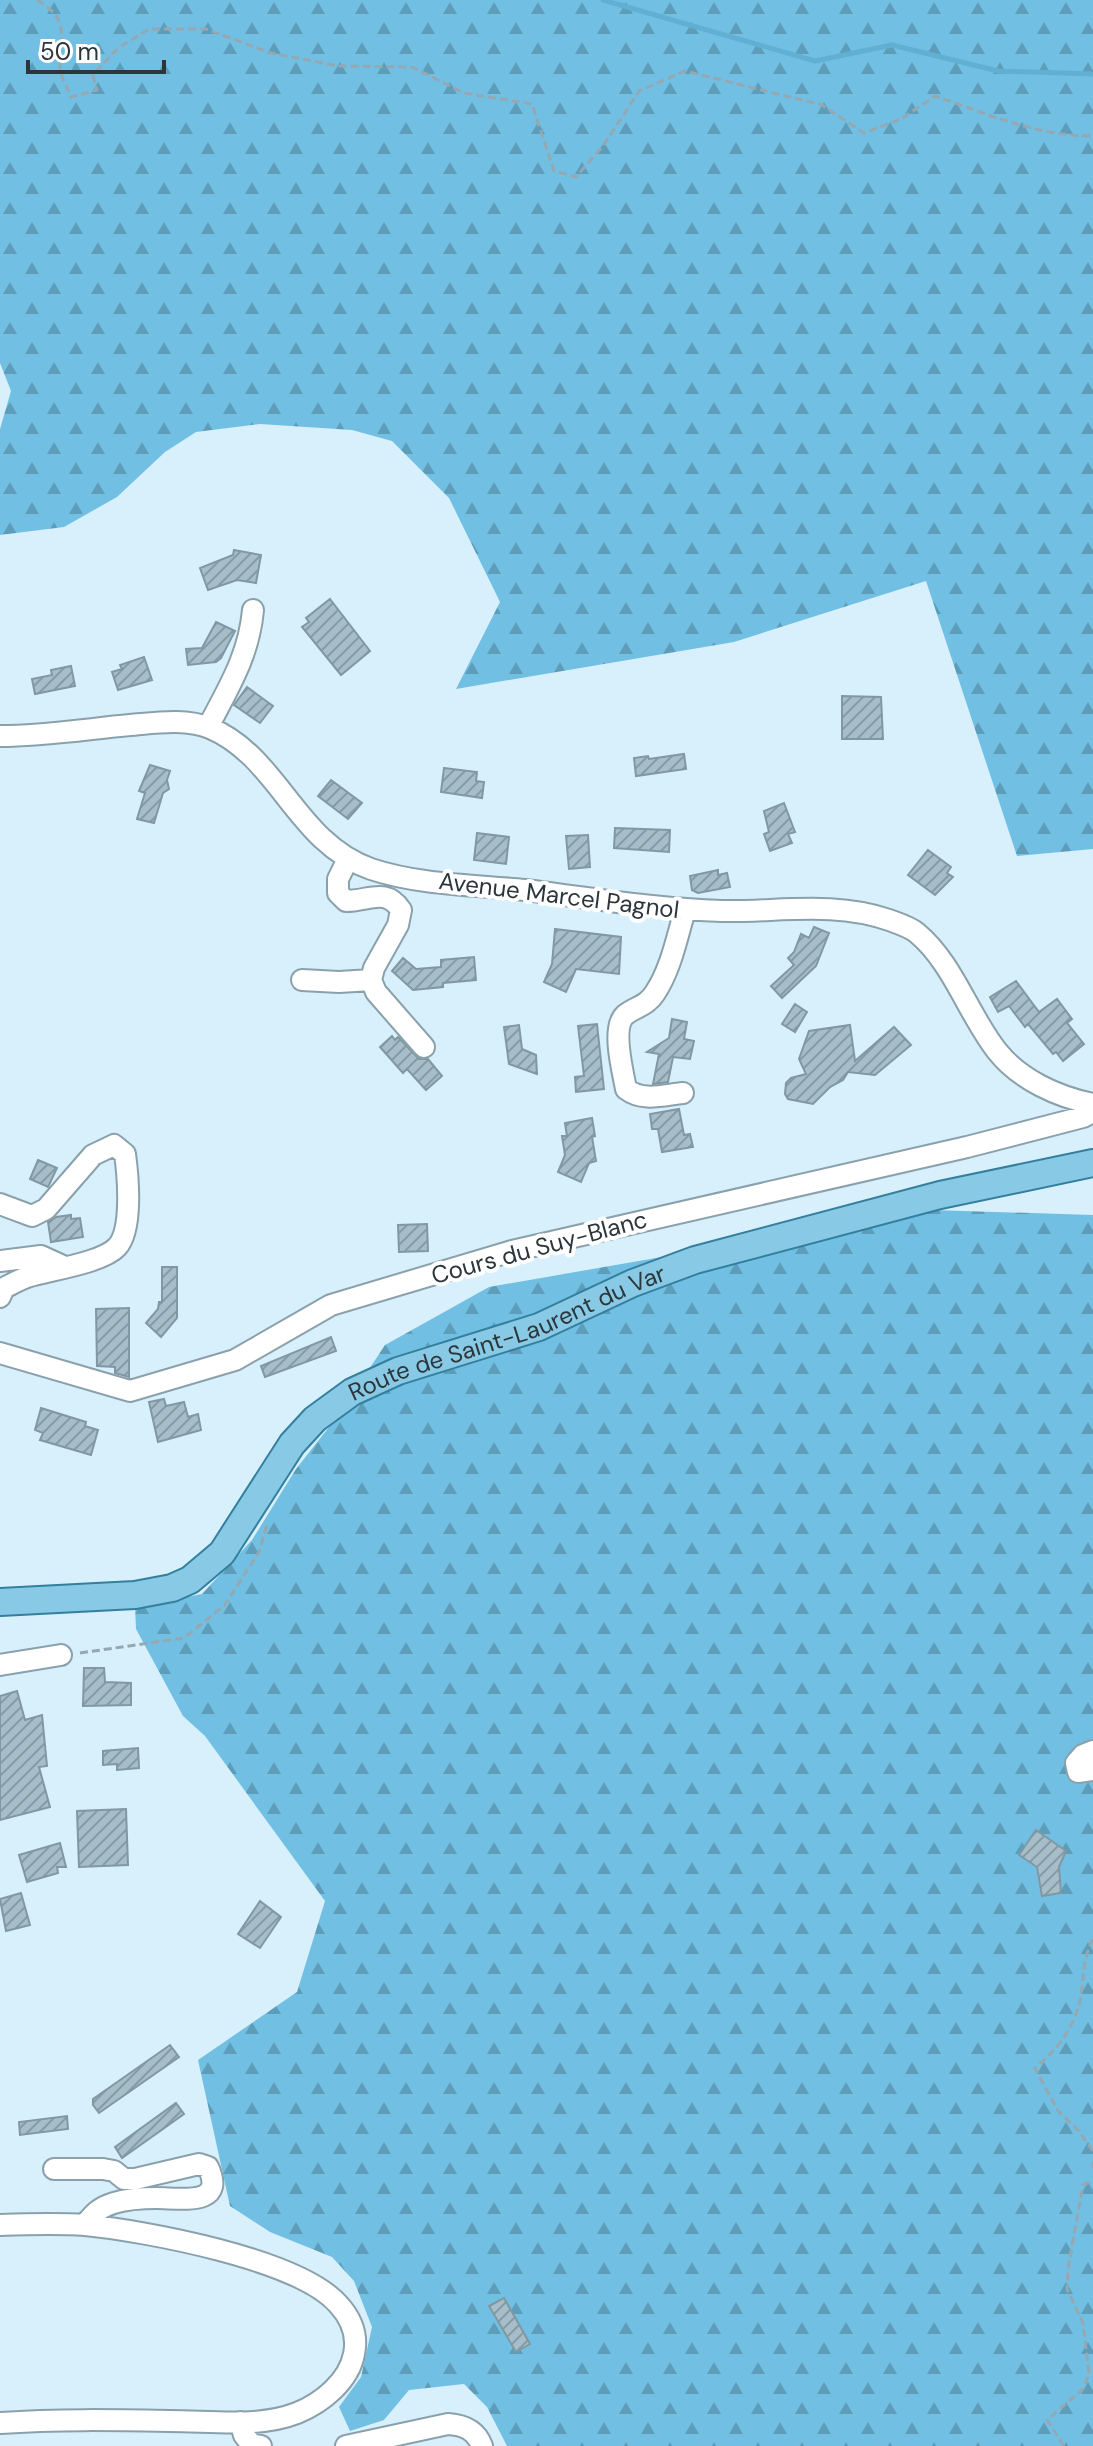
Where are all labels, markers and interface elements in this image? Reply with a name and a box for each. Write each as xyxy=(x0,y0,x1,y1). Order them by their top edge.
scale bar xyxy=(28,24,164,74)
text: 50 m xyxy=(40,36,99,67)
street label: Avenue Marcel Pagnol xyxy=(437,865,681,925)
street label: Cours du Suy-Blanc xyxy=(428,1203,650,1291)
street label: Route de Saint-Laurent du Var xyxy=(343,1257,670,1407)

